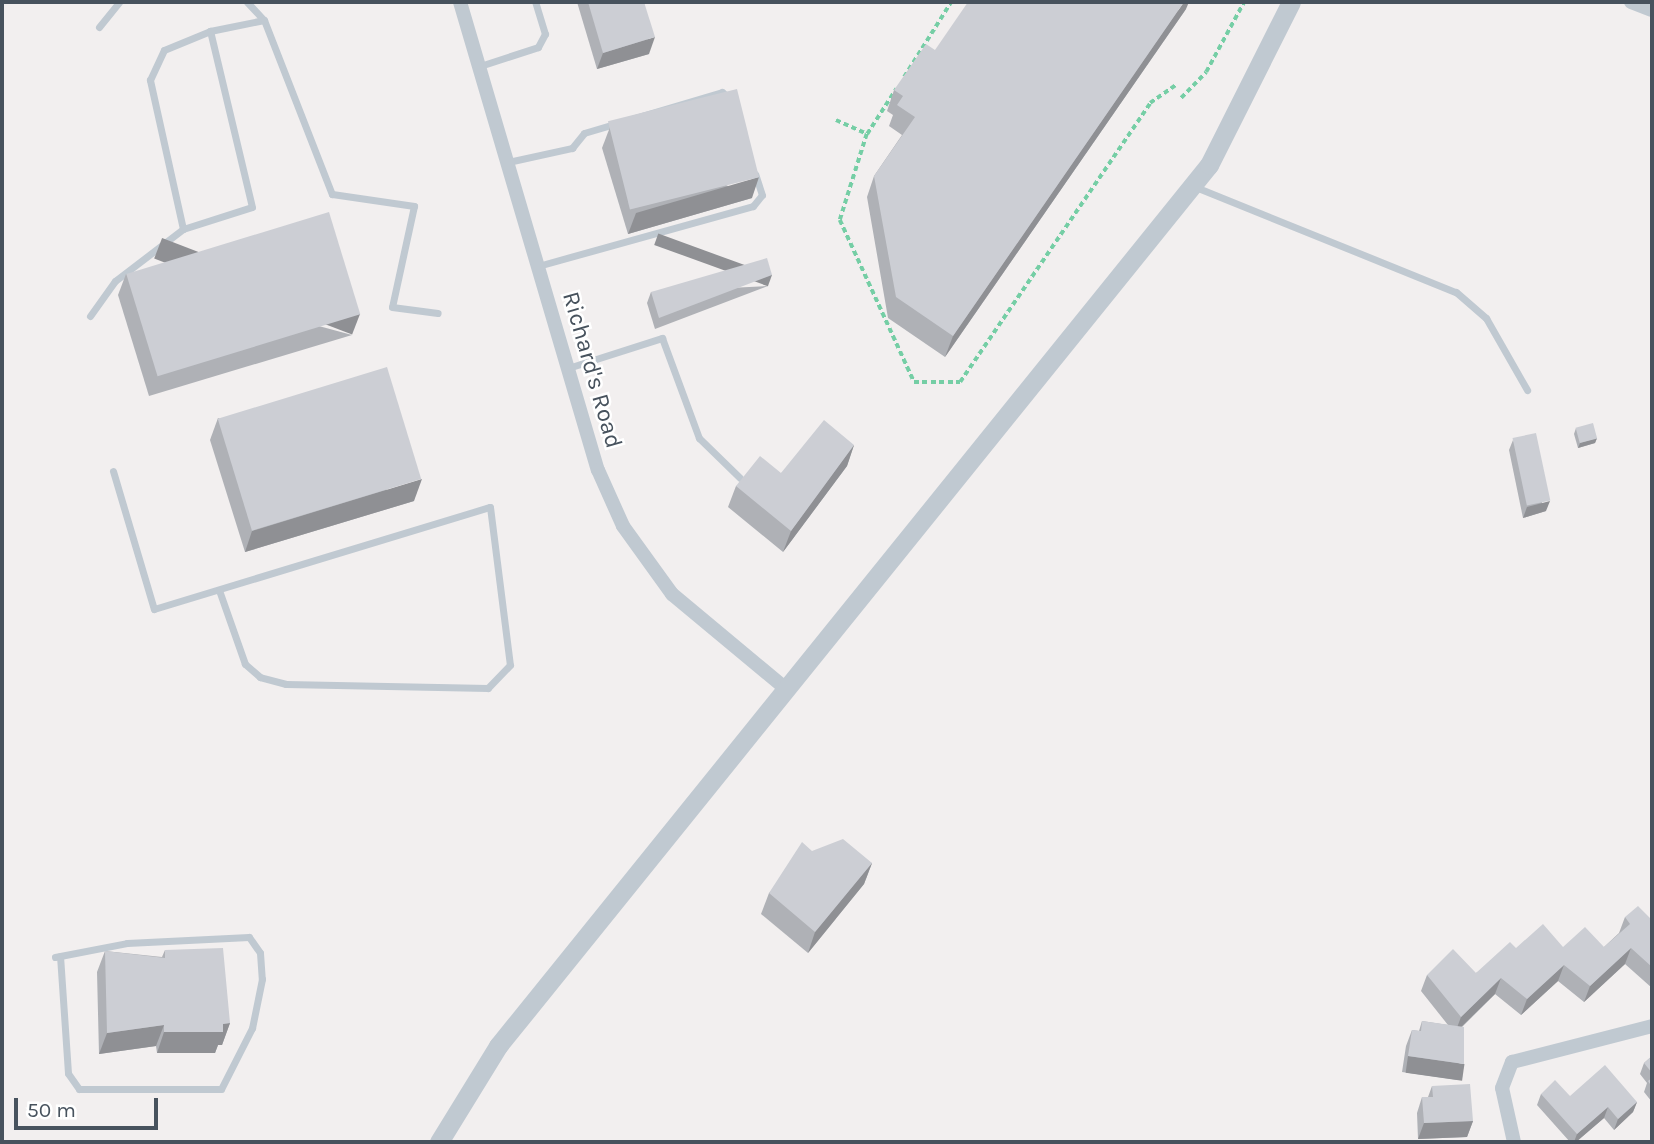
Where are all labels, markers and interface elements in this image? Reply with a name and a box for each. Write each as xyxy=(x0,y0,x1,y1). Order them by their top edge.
street label: Richard's Road xyxy=(556,288,628,452)
scale bar xyxy=(18,1084,161,1128)
text: 50 m xyxy=(27,1098,76,1122)

